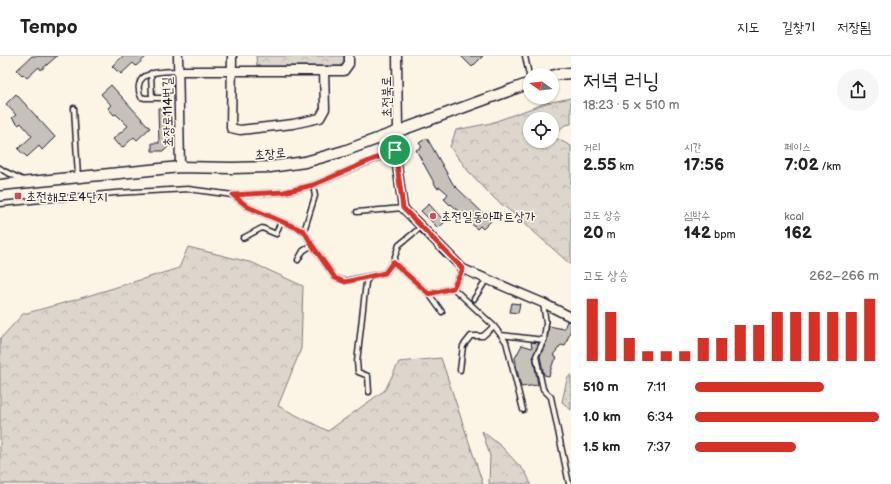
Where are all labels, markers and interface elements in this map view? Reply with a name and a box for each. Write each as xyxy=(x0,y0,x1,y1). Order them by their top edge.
text: Tempo xyxy=(20,16,78,39)
text: 지도 xyxy=(737,19,759,36)
text: 길찾기 xyxy=(781,19,815,36)
text: 저장됨 xyxy=(837,19,871,36)
north arrow xyxy=(523,68,559,104)
map controls xyxy=(523,68,559,148)
text: 저녁 러닝 xyxy=(583,68,660,95)
button: share xyxy=(837,69,879,111)
street label: 초전북로 xyxy=(379,76,395,118)
street label: 초장로114번길 xyxy=(159,77,177,147)
text: 18:23 · 5 × 510 m xyxy=(583,97,680,113)
button: locate xyxy=(523,112,559,148)
pin xyxy=(378,133,412,167)
icon: arrive xyxy=(384,139,406,161)
text: 거리 xyxy=(583,141,601,154)
text: 시간 xyxy=(684,141,701,154)
text: 페이스 xyxy=(784,141,811,154)
street label: 초장로 xyxy=(254,145,286,163)
text: 2.55 xyxy=(583,155,617,175)
text: 17:56 xyxy=(684,155,724,175)
text: 7:02 xyxy=(784,155,819,175)
text: km xyxy=(617,160,634,173)
text: /km xyxy=(819,160,841,173)
place label: 초전해모로4단지 xyxy=(26,189,107,205)
marker: 초전해모로4단지 xyxy=(13,191,23,201)
place label: 초전일동아파트상가 xyxy=(441,209,536,225)
text: 고도 상승 xyxy=(583,209,621,222)
text: 심박수 xyxy=(684,209,710,222)
text: kcal xyxy=(784,210,804,223)
marker: 초전일동아파트상가 xyxy=(428,211,438,221)
text: 20 xyxy=(583,223,603,243)
text: 142 xyxy=(684,223,711,243)
text: 162 xyxy=(784,223,812,243)
text: m xyxy=(603,228,616,241)
text: bpm xyxy=(711,228,736,241)
text: 고도 상승 xyxy=(583,268,628,284)
text: 262–266 m xyxy=(809,268,879,284)
text: 510 m xyxy=(583,379,619,395)
text: 7:11 xyxy=(647,379,666,395)
text: 1.0 km xyxy=(583,409,621,425)
text: 6:34 xyxy=(647,409,674,425)
text: 1.5 km xyxy=(583,439,620,455)
text: 7:37 xyxy=(647,439,670,455)

